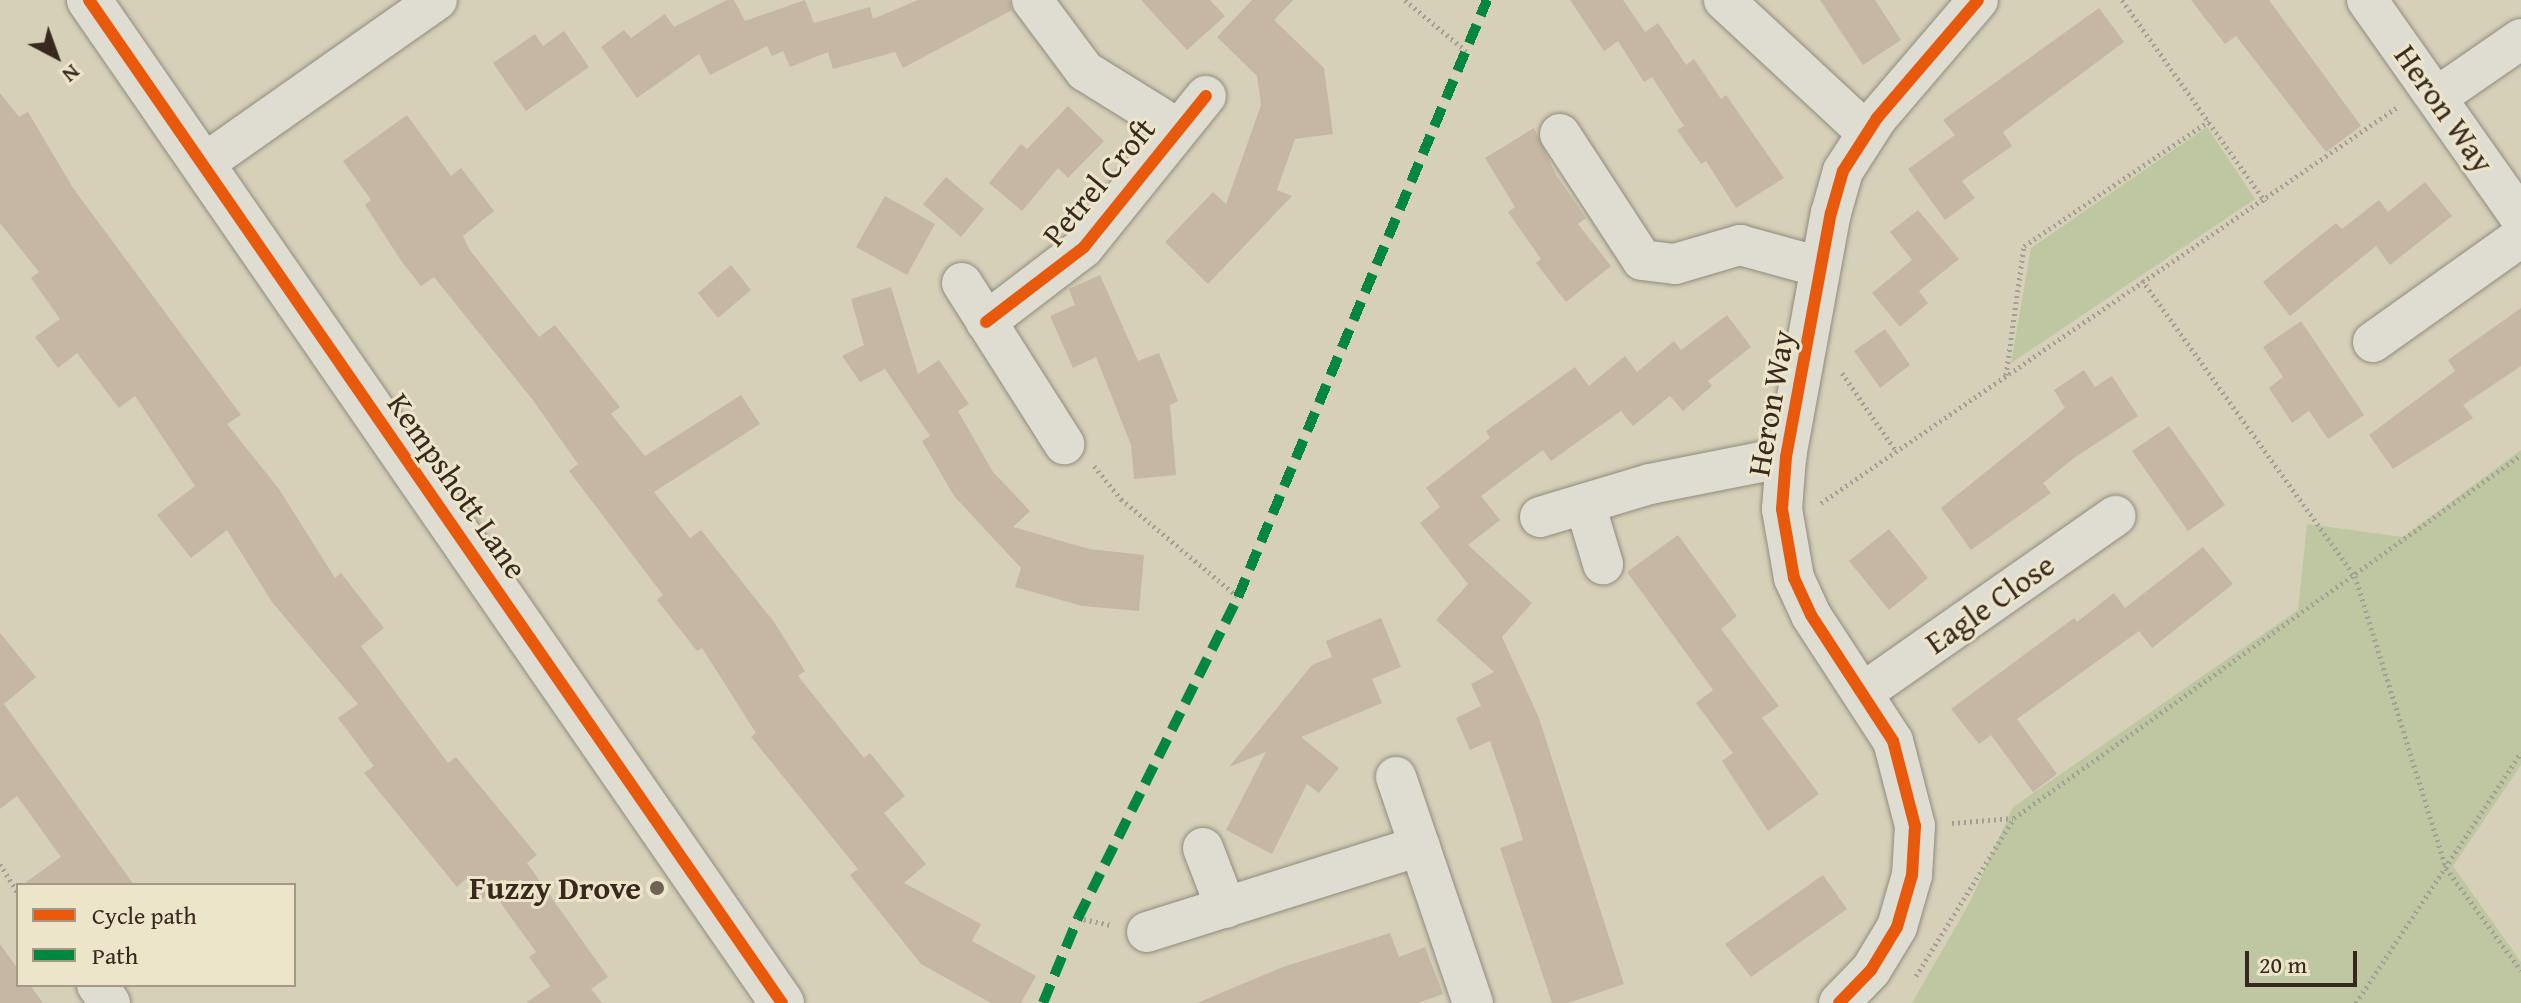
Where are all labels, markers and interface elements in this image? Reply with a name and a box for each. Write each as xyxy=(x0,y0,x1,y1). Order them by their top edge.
north arrow xyxy=(16,16,96,96)
street label: Heron Way xyxy=(2386,38,2502,180)
text: N xyxy=(56,57,88,91)
street label: Petrel Croft xyxy=(1034,110,1164,254)
street label: Heron Way xyxy=(1739,327,1803,479)
street label: Kempshott Lane xyxy=(379,386,535,586)
street label: Eagle Close xyxy=(1918,546,2062,662)
place label: Fuzzy Drove xyxy=(469,869,641,907)
marker: Fuzzy Drove xyxy=(648,879,666,897)
legend xyxy=(16,883,296,987)
text: Cycle path xyxy=(92,898,197,933)
scale bar xyxy=(2249,935,2361,985)
text: Path xyxy=(92,938,138,973)
text: 20 m xyxy=(2259,947,2307,982)

